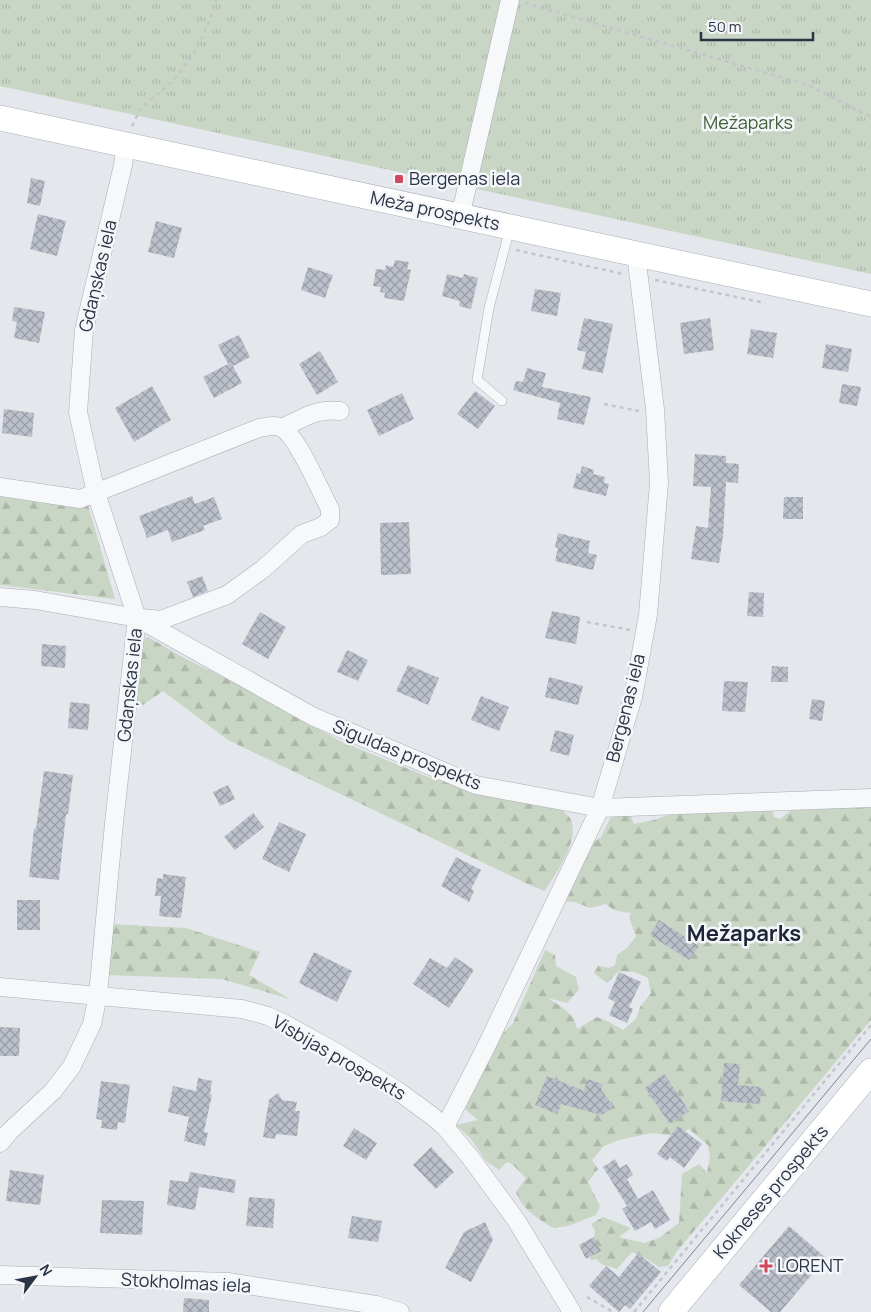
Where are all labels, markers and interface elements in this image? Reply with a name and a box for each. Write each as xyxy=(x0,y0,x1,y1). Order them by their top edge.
scale bar xyxy=(701,10,814,42)
text: 50 m xyxy=(708,16,742,37)
park label: Mežaparks xyxy=(703,110,793,134)
place label: Bergenas iela xyxy=(409,166,520,190)
marker: Bergenas iela xyxy=(393,173,405,185)
street label: Meža prospekts xyxy=(368,185,502,235)
street label: Gdaņskas iela xyxy=(72,217,122,334)
street label: Gdaņskas iela xyxy=(111,627,147,743)
street label: Bergenas iela xyxy=(600,651,650,765)
street label: Siguldas prospekts xyxy=(329,713,485,795)
district label: Mežaparks xyxy=(687,918,801,948)
street label: Visbijas prospekts xyxy=(268,1009,411,1105)
street label: Kokneses prospekts xyxy=(707,1120,833,1263)
north arrow xyxy=(10,1252,60,1302)
place label: LORENT xyxy=(777,1253,844,1277)
marker: LORENT xyxy=(759,1259,773,1273)
text: N xyxy=(36,1261,57,1279)
street label: Stokholmas iela xyxy=(120,1267,252,1297)

